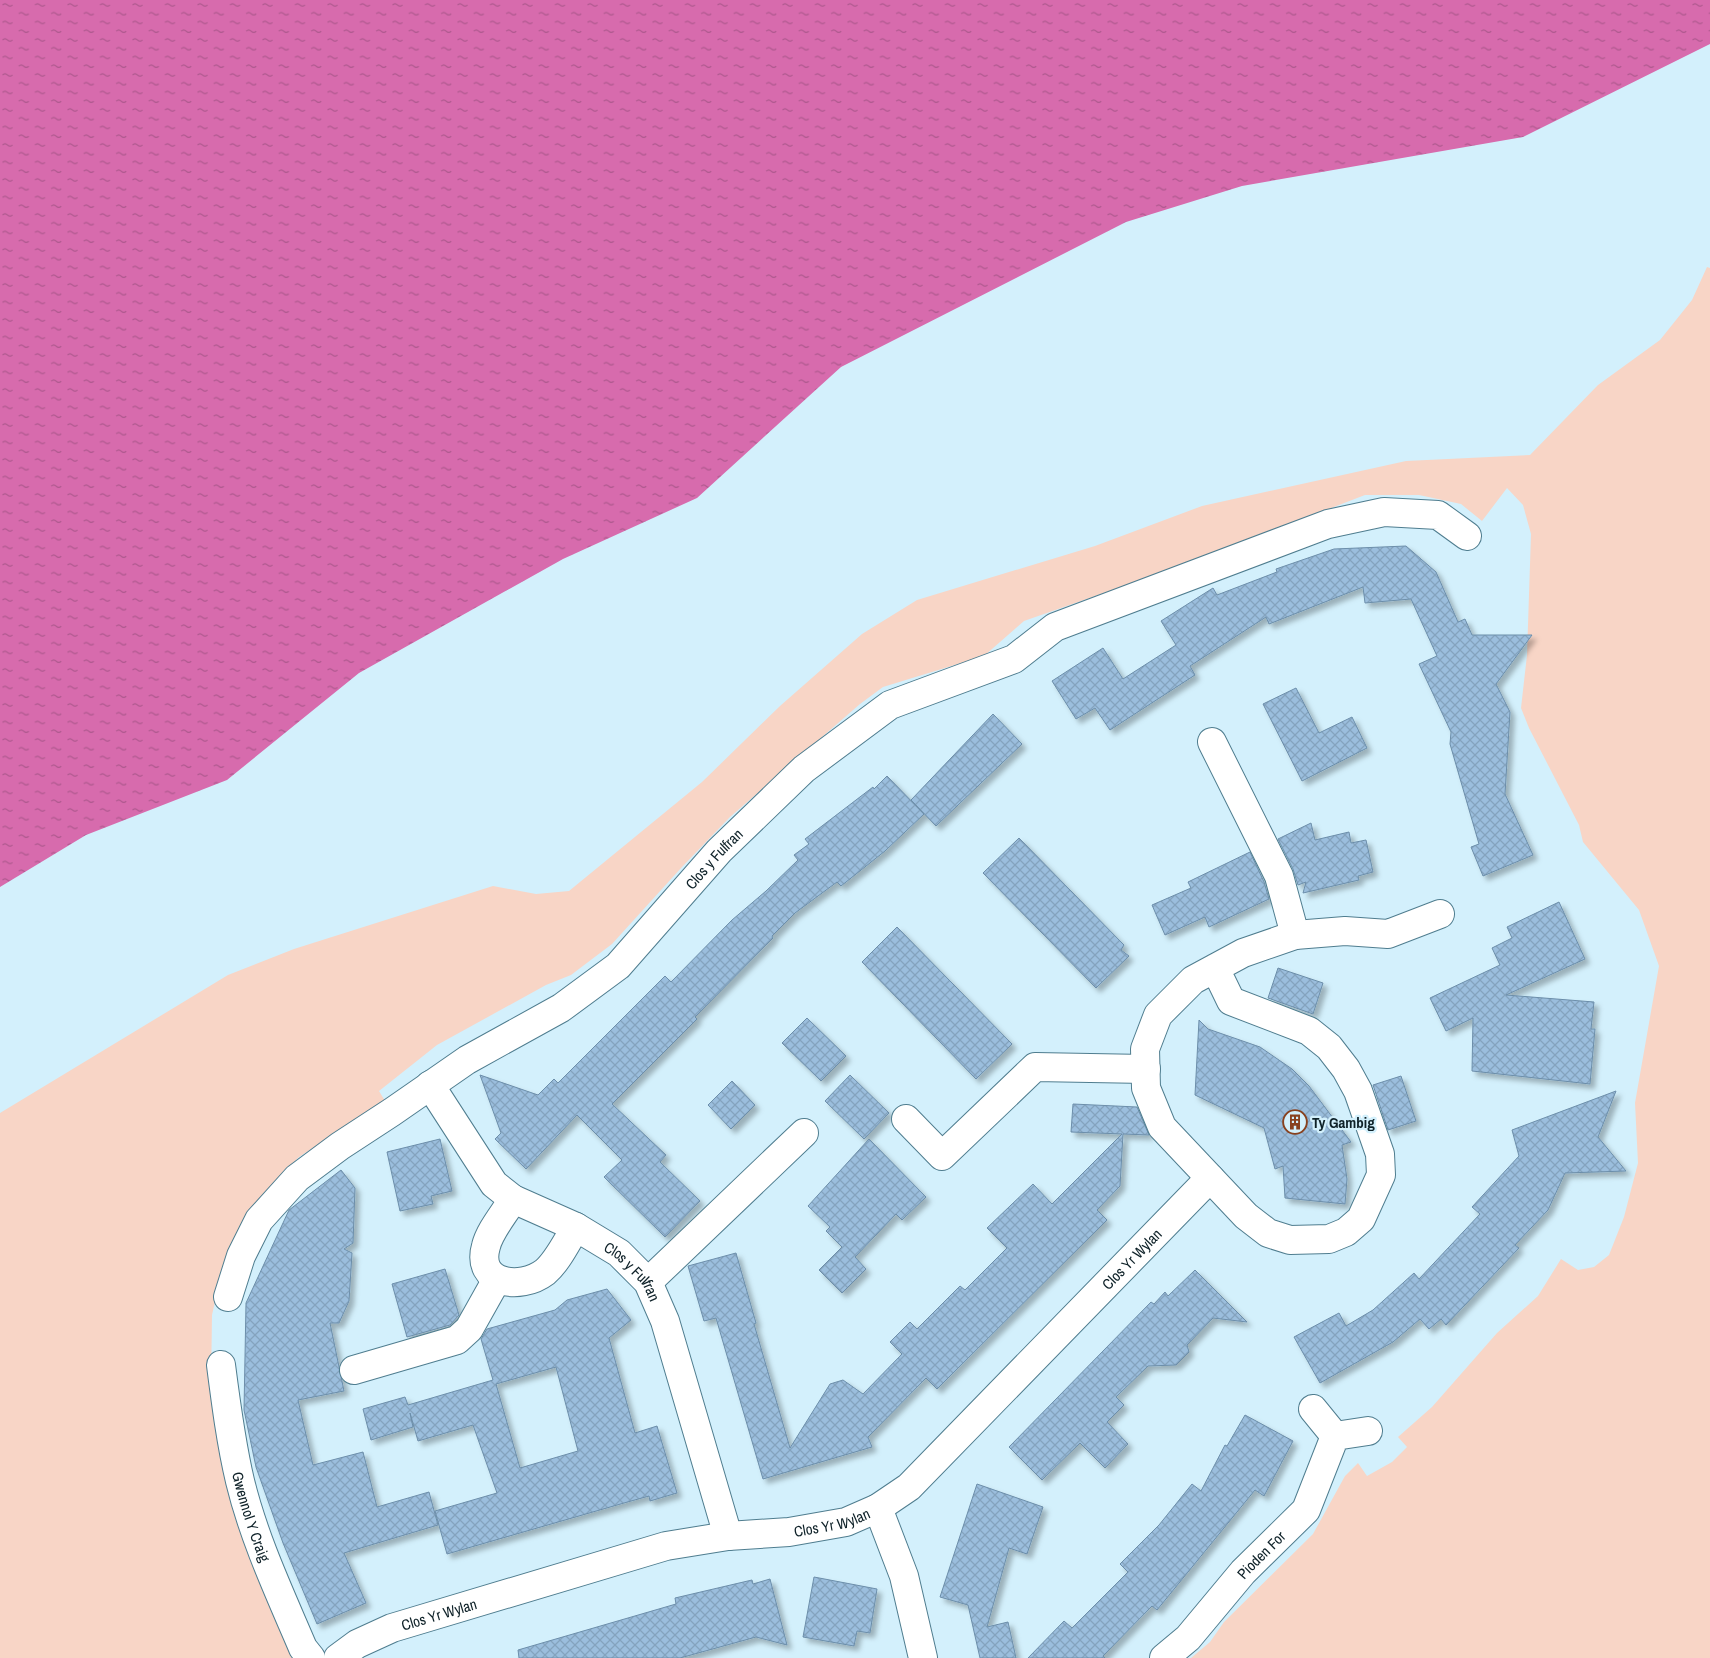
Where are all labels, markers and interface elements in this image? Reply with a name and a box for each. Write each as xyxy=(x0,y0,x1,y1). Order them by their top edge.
street label: Clos y Fulfran xyxy=(680,823,747,893)
building icon: Ty Gambig xyxy=(1282,1109,1308,1135)
place label: Ty Gambig xyxy=(1312,1112,1375,1133)
street label: Clos Yr Wylan xyxy=(1097,1224,1166,1294)
street label: Clos y Fulfran xyxy=(601,1236,665,1304)
street label: Gwennol Y Craig xyxy=(228,1470,276,1565)
street label: Clos Yr Wylan xyxy=(792,1502,873,1541)
street label: Pioden For xyxy=(1232,1526,1290,1583)
street label: Clos Yr Wylan xyxy=(399,1593,479,1635)

